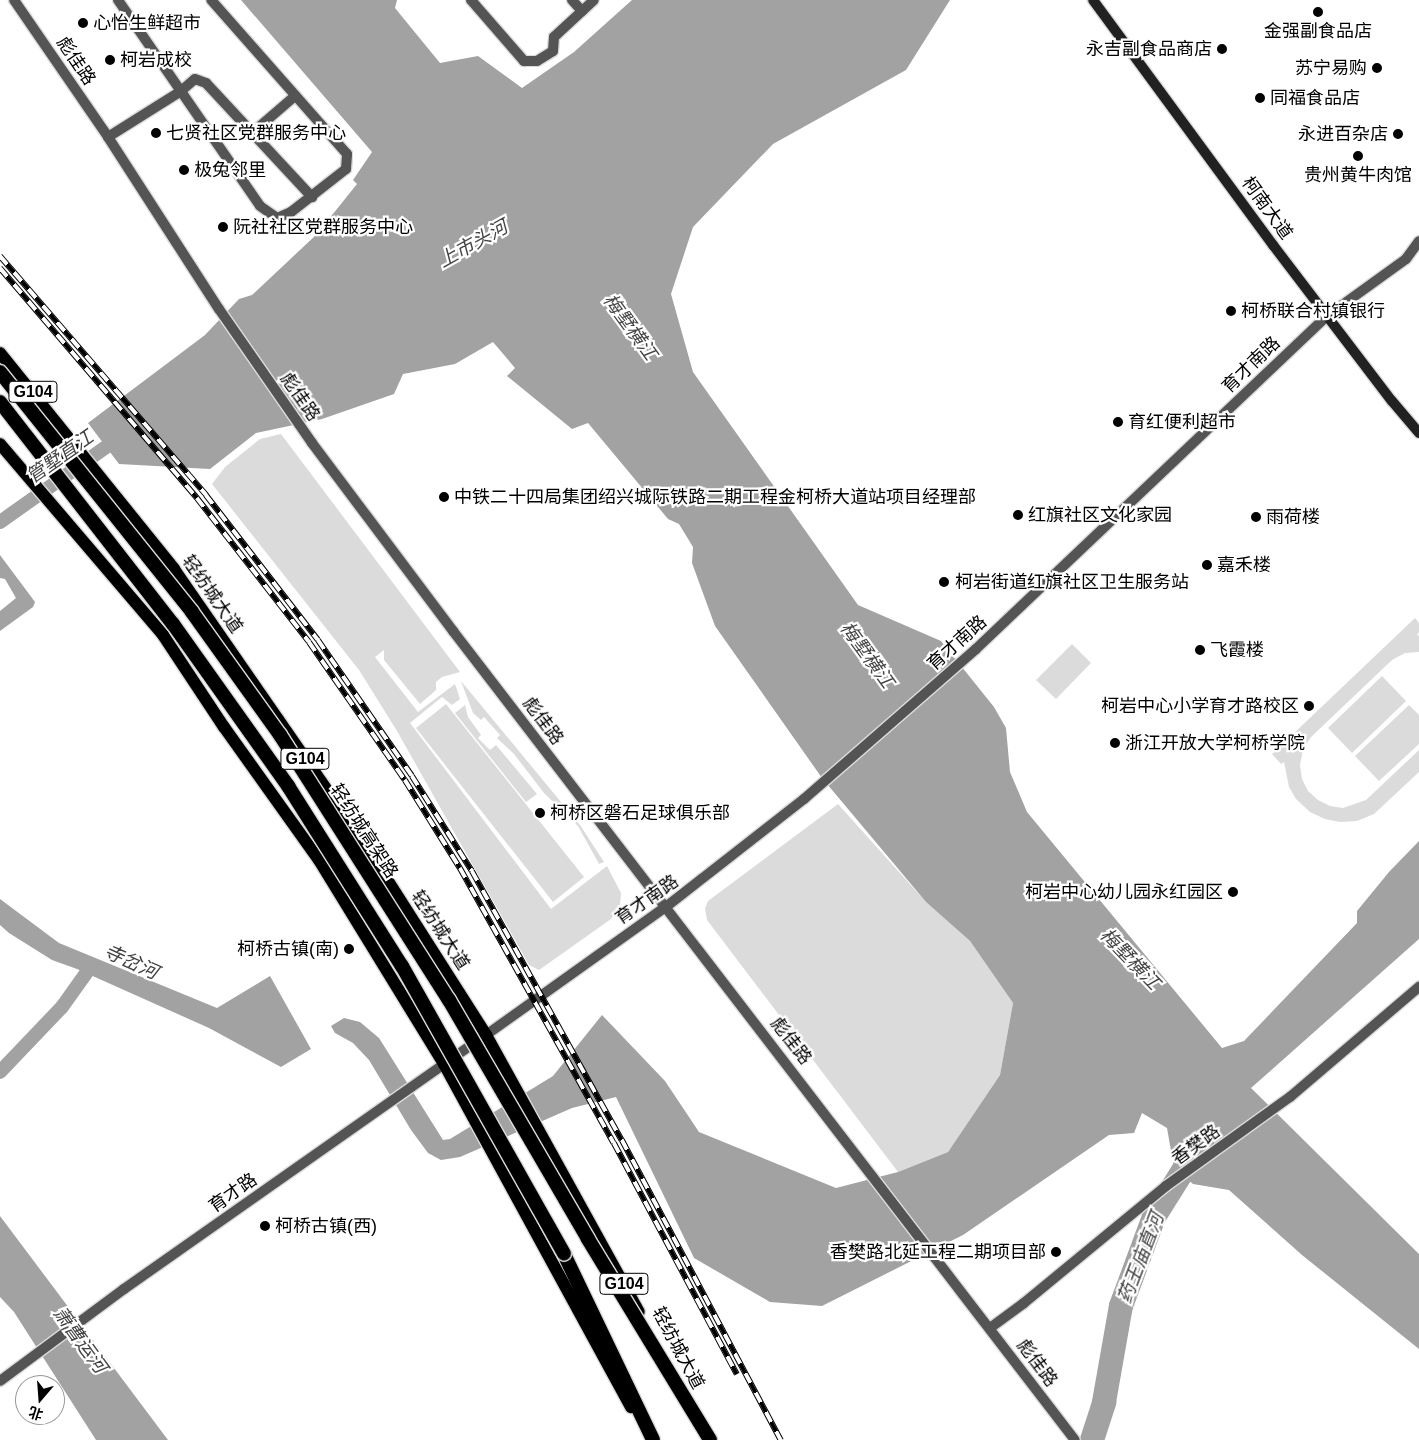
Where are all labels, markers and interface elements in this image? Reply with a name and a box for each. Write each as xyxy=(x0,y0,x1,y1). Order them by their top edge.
marker: 金强副食品店 xyxy=(1312,6,1324,18)
place label: 心怡生鲜超市 xyxy=(93,12,201,34)
marker: 心怡生鲜超市 xyxy=(77,17,89,29)
place label: 金强副食品店 xyxy=(1264,20,1372,42)
street label: 彪佳路 xyxy=(52,33,100,89)
place label: 永吉副食品商店 xyxy=(1086,38,1212,60)
marker: 永吉副食品商店 xyxy=(1216,43,1228,55)
place label: 柯岩成校 xyxy=(120,49,192,71)
marker: 柯岩成校 xyxy=(104,54,116,66)
place label: 苏宁易购 xyxy=(1295,57,1367,79)
marker: 苏宁易购 xyxy=(1371,62,1383,74)
place label: 同福食品店 xyxy=(1270,87,1360,109)
marker: 同福食品店 xyxy=(1254,92,1266,104)
place label: 七贤社区党群服务中心 xyxy=(166,122,346,144)
place label: 永进百杂店 xyxy=(1298,123,1388,145)
marker: 七贤社区党群服务中心 xyxy=(150,127,162,139)
marker: 永进百杂店 xyxy=(1392,128,1404,140)
marker: 贵州黄牛肉馆 xyxy=(1352,150,1364,162)
place label: 极兔邻里 xyxy=(194,159,266,181)
marker: 极兔邻里 xyxy=(178,164,190,176)
place label: 贵州黄牛肉馆 xyxy=(1304,164,1412,186)
street label: 柯南大道 xyxy=(1237,173,1297,243)
place label: 阮社社区党群服务中心 xyxy=(233,216,413,238)
water label: 上市头河 xyxy=(434,216,512,272)
marker: 阮社社区党群服务中心 xyxy=(217,221,229,233)
water label: 梅墅横江 xyxy=(598,290,662,364)
place label: 柯桥联合村镇银行 xyxy=(1241,300,1385,322)
marker: 柯桥联合村镇银行 xyxy=(1225,305,1237,317)
street label: 育才南路 xyxy=(1218,332,1284,398)
street label: 彪佳路 xyxy=(276,369,324,425)
road number: G104 xyxy=(8,378,58,406)
place label: 育红便利超市 xyxy=(1128,411,1236,433)
marker: 育红便利超市 xyxy=(1112,416,1124,428)
water label: 管墅直江 xyxy=(22,426,98,488)
place label: 中铁二十四局集团绍兴城际铁路二期工程金柯桥大道站项目经理部 xyxy=(454,486,976,508)
marker: 中铁二十四局集团绍兴城际铁路二期工程金柯桥大道站项目经理部 xyxy=(438,491,450,503)
place label: 红旗社区文化家园 xyxy=(1028,504,1172,526)
place label: 雨荷楼 xyxy=(1266,506,1320,528)
marker: 红旗社区文化家园 xyxy=(1012,509,1024,521)
marker: 雨荷楼 xyxy=(1250,511,1262,523)
street label: 轻纺城大道 xyxy=(177,551,247,637)
place label: 嘉禾楼 xyxy=(1217,554,1271,576)
marker: 嘉禾楼 xyxy=(1201,559,1213,571)
place label: 柯岩街道红旗社区卫生服务站 xyxy=(955,571,1189,593)
marker: 柯岩街道红旗社区卫生服务站 xyxy=(937,575,951,589)
street label: 育才南路 xyxy=(923,611,991,675)
water label: 梅墅横江 xyxy=(835,618,899,692)
place label: 飞霞楼 xyxy=(1210,639,1264,661)
marker: 飞霞楼 xyxy=(1194,644,1206,656)
street label: 彪佳路 xyxy=(518,693,568,749)
place label: 柯岩中心小学育才路校区 xyxy=(1101,695,1299,717)
marker: 柯岩中心小学育才路校区 xyxy=(1303,700,1315,712)
place label: 浙江开放大学柯桥学院 xyxy=(1125,732,1305,754)
marker: 浙江开放大学柯桥学院 xyxy=(1109,737,1121,749)
road number: G104 xyxy=(280,746,330,772)
street label: 轻纺城高架路 xyxy=(326,780,402,882)
place label: 柯桥区磐石足球俱乐部 xyxy=(550,802,730,824)
marker: 柯桥区磐石足球俱乐部 xyxy=(534,807,546,819)
street label: 育才南路 xyxy=(611,871,683,929)
place label: 柯岩中心幼儿园永红园区 xyxy=(1025,881,1223,903)
street label: 轻纺城大道 xyxy=(406,886,474,974)
marker: 柯岩中心幼儿园永红园区 xyxy=(1227,886,1239,898)
water label: 梅墅横江 xyxy=(1095,924,1165,994)
place label: 柯桥古镇(南) xyxy=(237,938,339,960)
water label: 寺岔河 xyxy=(100,940,162,984)
marker: 柯桥古镇(南) xyxy=(343,943,355,955)
street label: 彪佳路 xyxy=(766,1013,816,1069)
street label: 香樊路 xyxy=(1168,1120,1224,1170)
street label: 育才路 xyxy=(205,1169,261,1217)
water label: 药王庙直河 xyxy=(1113,1210,1169,1306)
place label: 柯桥古镇(西) xyxy=(275,1215,377,1237)
marker: 柯桥古镇(西) xyxy=(259,1220,271,1232)
place label: 香樊路北延工程二期项目部 xyxy=(830,1241,1046,1263)
marker: 香樊路北延工程二期项目部 xyxy=(1050,1246,1062,1258)
road number: G104 xyxy=(599,1270,649,1298)
water label: 萧曹运河 xyxy=(48,1303,112,1377)
street label: 轻纺城大道 xyxy=(647,1303,709,1393)
street label: 彪佳路 xyxy=(1012,1335,1062,1391)
north arrow xyxy=(15,1375,65,1425)
text: 北 xyxy=(27,1404,45,1423)

